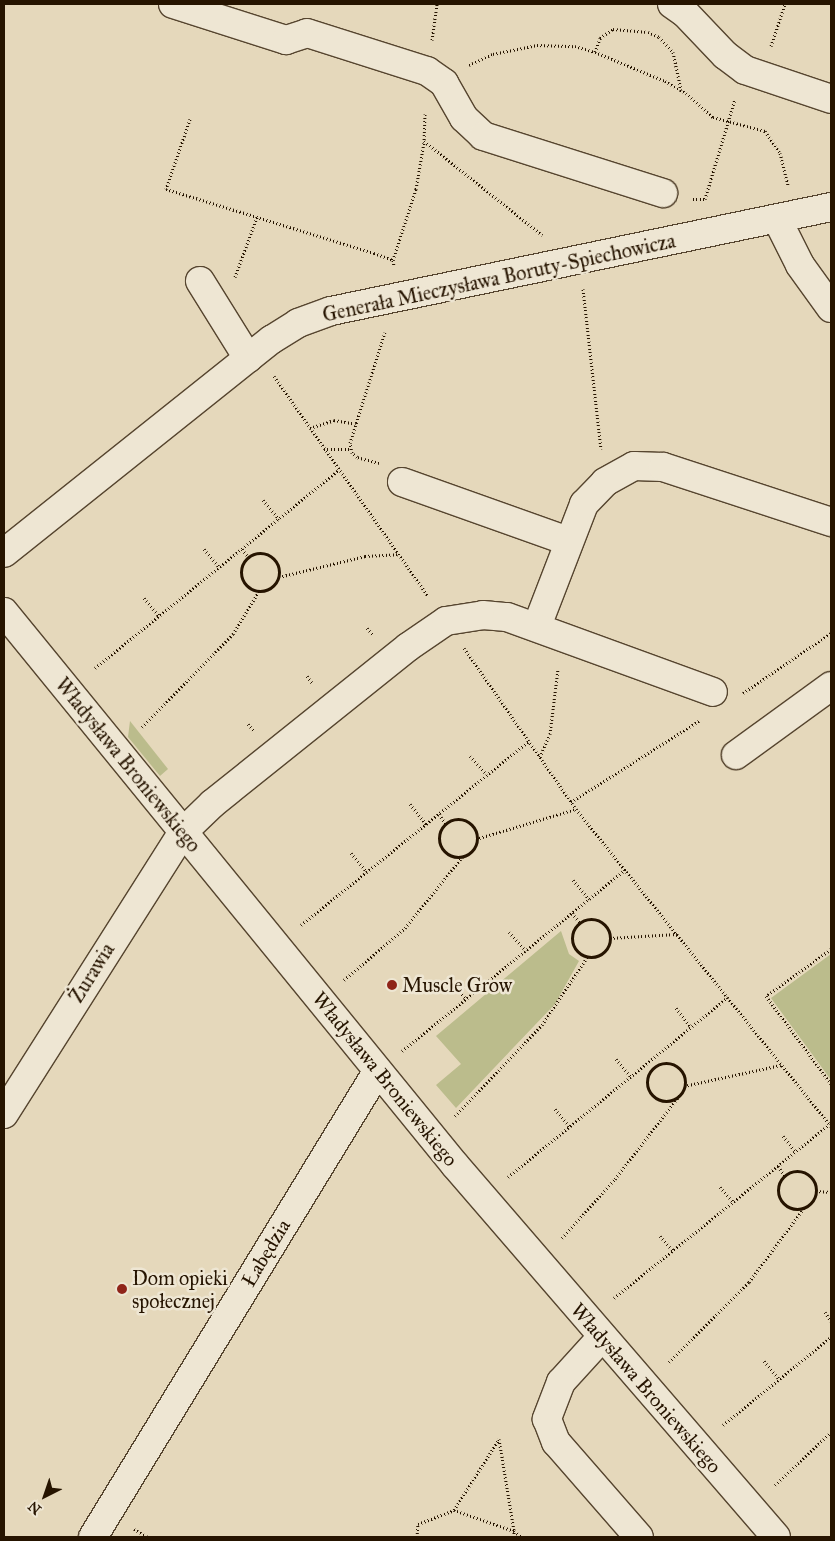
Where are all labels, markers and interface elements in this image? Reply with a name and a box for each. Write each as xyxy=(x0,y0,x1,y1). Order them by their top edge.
street label: Generała Mieczysława Boruty-Spiechowicza xyxy=(320,229,678,327)
street label: Władysława Broniewskiego xyxy=(50,673,206,857)
street label: Żurawia xyxy=(64,939,120,1007)
place label: Muscle Grow xyxy=(402,973,512,997)
marker: Muscle Grow xyxy=(386,979,398,991)
street label: Władysława Broniewskiego xyxy=(307,987,463,1171)
street label: Łabędzia xyxy=(237,1215,295,1291)
place label: Dom opieki społecznej xyxy=(132,1266,228,1313)
marker: Dom opieki społecznej xyxy=(116,1283,128,1295)
street label: Władysława Broniewskiego xyxy=(566,1298,726,1478)
north arrow xyxy=(20,1471,70,1521)
text: N xyxy=(25,1497,45,1518)

